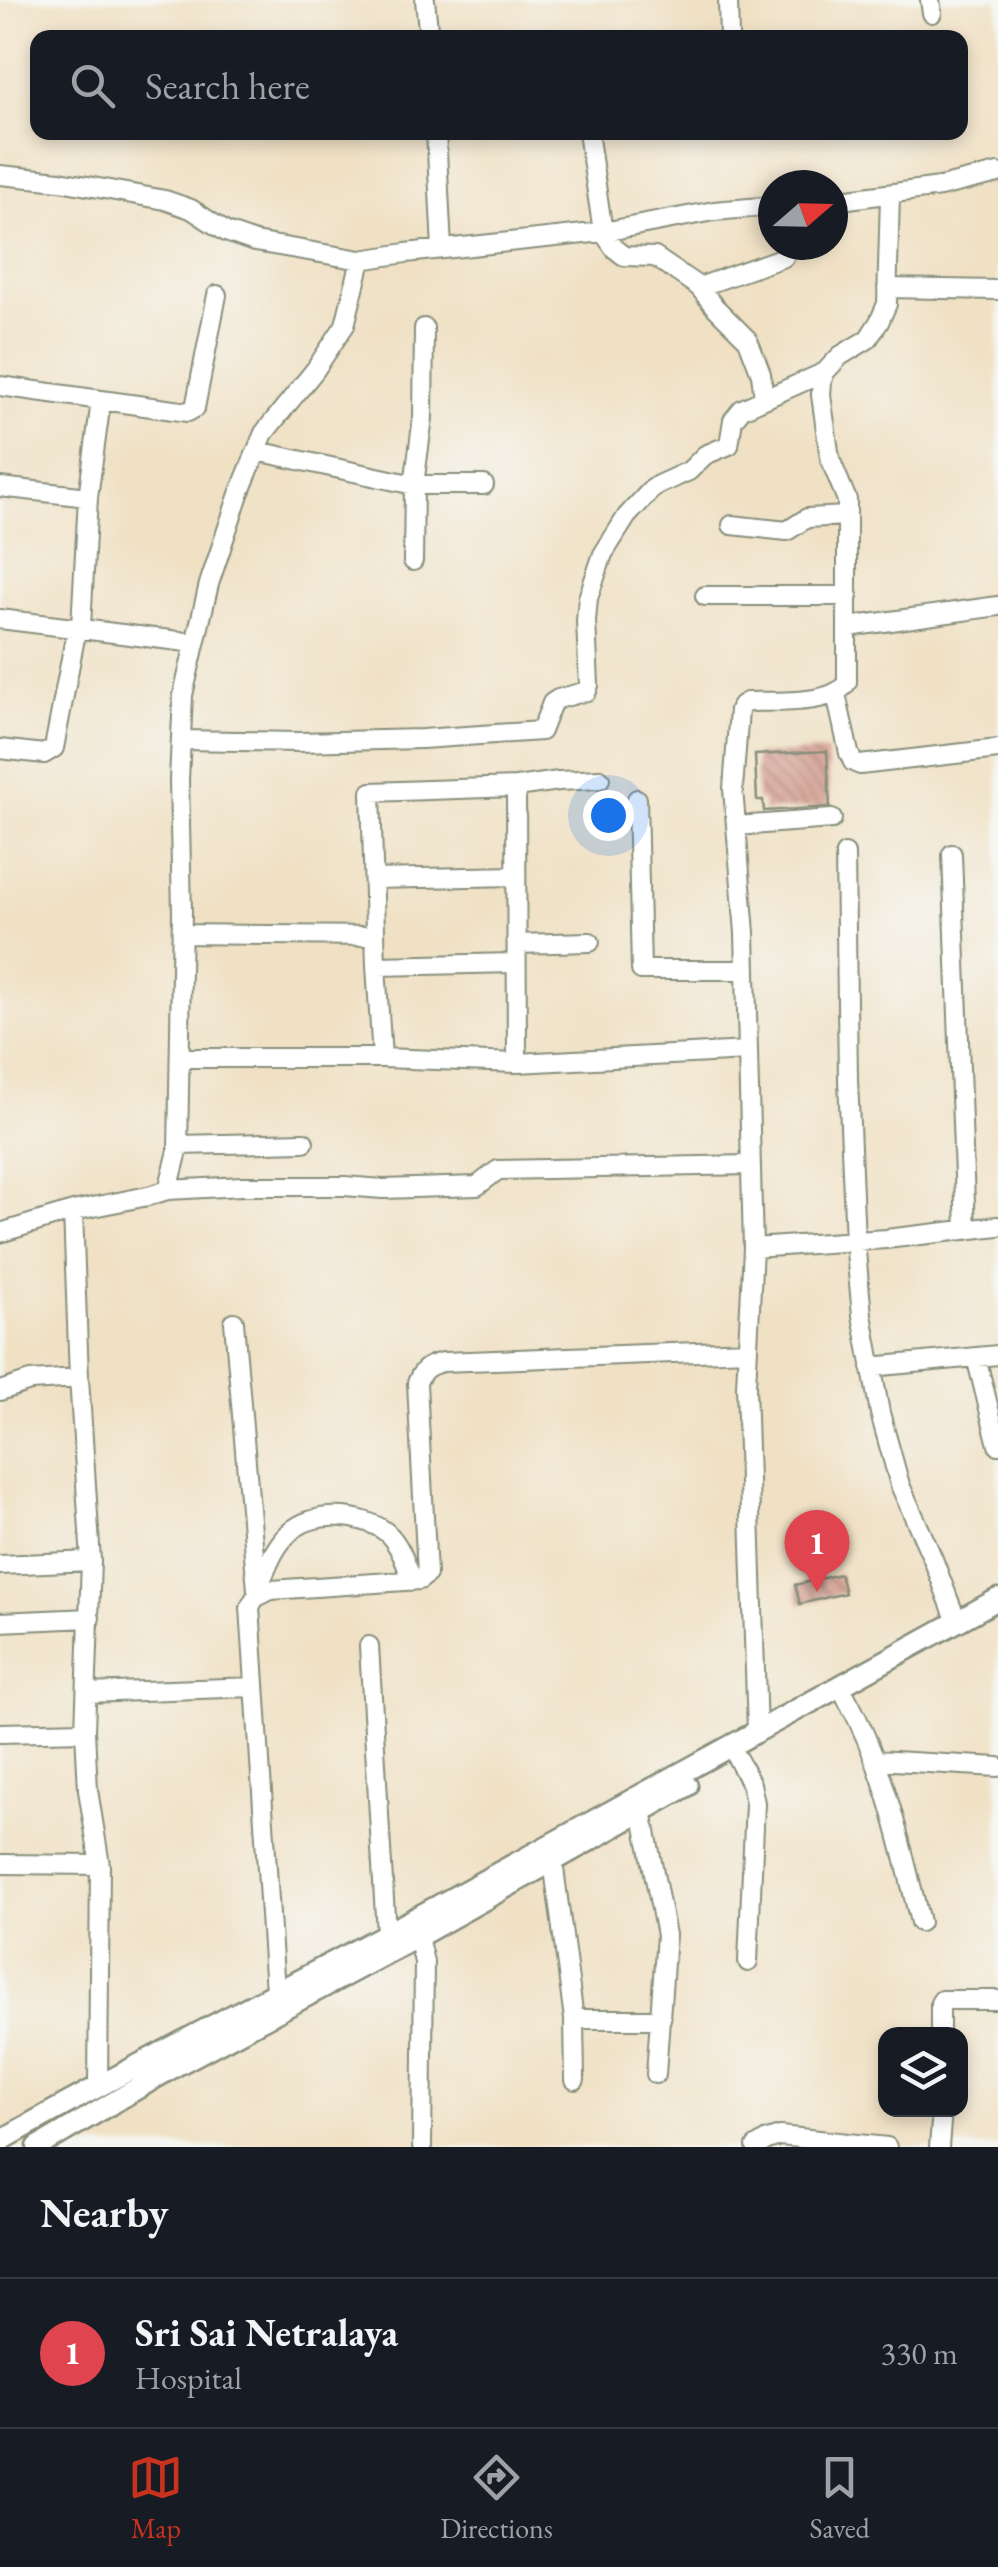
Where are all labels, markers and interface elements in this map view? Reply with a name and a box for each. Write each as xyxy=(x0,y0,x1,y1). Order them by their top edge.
search box xyxy=(30,30,968,140)
icon: search xyxy=(65,58,120,113)
text: Search here xyxy=(145,61,310,110)
north arrow xyxy=(758,170,848,260)
your location xyxy=(583,790,634,841)
pin: 1 xyxy=(784,1510,850,1592)
map controls xyxy=(878,2027,968,2117)
button: layers xyxy=(878,2027,968,2117)
text: Nearby xyxy=(40,2185,169,2240)
text: Sri Sai Netralaya xyxy=(135,2308,398,2357)
text: 1 xyxy=(64,2332,81,2374)
text: 330 m xyxy=(881,2332,958,2374)
text: Hospital xyxy=(135,2357,242,2399)
tab: Map xyxy=(128,2450,183,2546)
tab: Directions xyxy=(440,2450,553,2546)
tab: Saved xyxy=(810,2450,870,2546)

